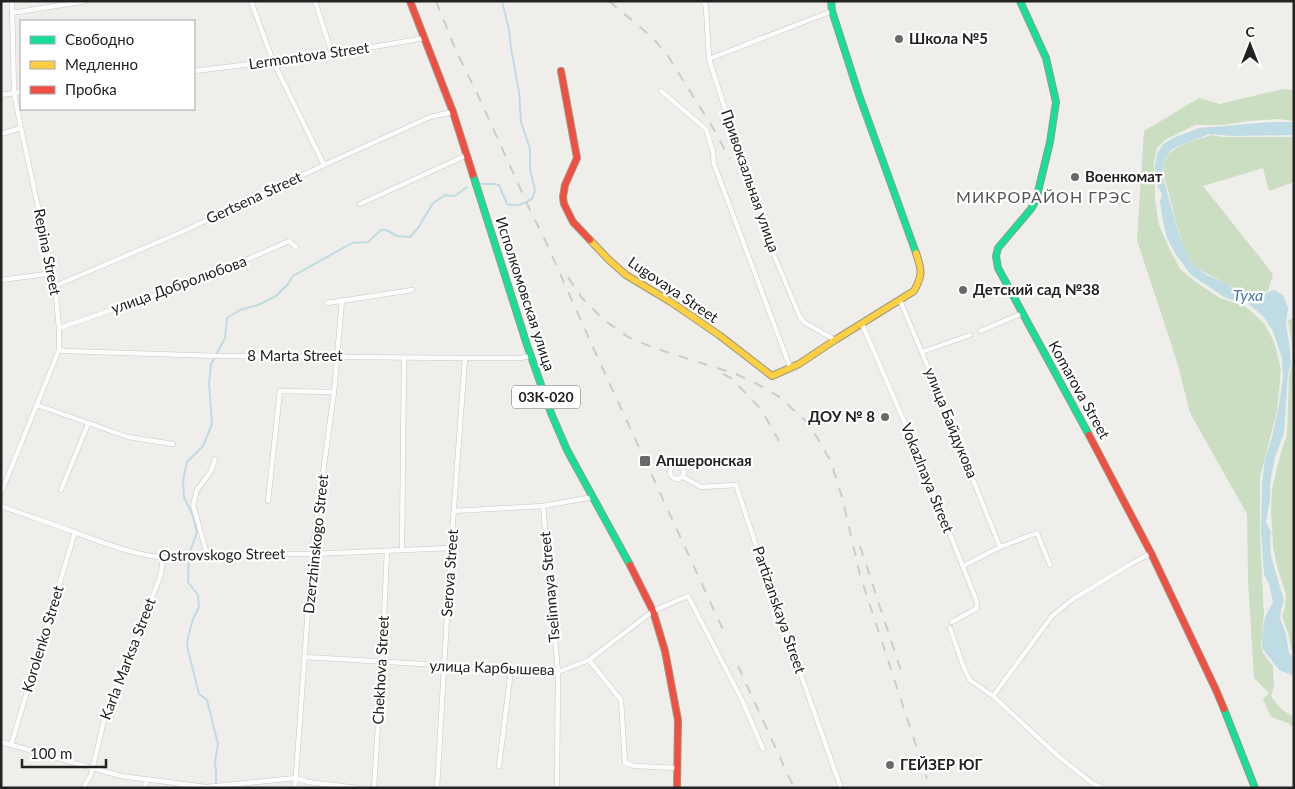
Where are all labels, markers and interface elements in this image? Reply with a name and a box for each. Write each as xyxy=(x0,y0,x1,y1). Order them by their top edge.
legend xyxy=(20,20,195,110)
north arrow xyxy=(1225,20,1275,70)
text: С xyxy=(1245,23,1255,40)
place label: Школа №5 xyxy=(909,29,988,47)
text: Свободно xyxy=(65,30,134,48)
marker: Школа №5 xyxy=(893,33,905,45)
street label: Lermontova Street xyxy=(247,38,371,72)
text: Медленно xyxy=(65,55,138,73)
text: Пробка xyxy=(65,80,117,98)
street label: Привокзальная улица xyxy=(718,107,784,254)
street label: Gertsena Street xyxy=(203,167,305,227)
place label: Военкомат xyxy=(1085,167,1163,185)
marker: Военкомат xyxy=(1069,171,1081,183)
district label: МИКРОРАЙОН ГРЭС xyxy=(956,187,1132,206)
street label: Repina Street xyxy=(31,207,65,297)
street label: Исполкомовская улица xyxy=(493,214,559,373)
street label: улица Добролюбова xyxy=(108,251,249,317)
street label: Lugovaya Street xyxy=(625,252,723,326)
place label: Детский сад №38 xyxy=(973,280,1100,298)
marker: Детский сад №38 xyxy=(957,284,969,296)
water label: Туха xyxy=(1233,285,1263,304)
street label: Komarova Street xyxy=(1045,337,1115,442)
street label: 8 Marta Street xyxy=(247,346,343,364)
street label: улица Байдукова xyxy=(922,365,982,481)
road number: 03К-020 xyxy=(512,386,580,408)
place label: ДОУ № 8 xyxy=(808,407,875,425)
marker: ДОУ № 8 xyxy=(879,411,891,423)
street label: Vokazlnaya Street xyxy=(898,420,958,536)
place label: Апшеронская xyxy=(655,451,752,469)
marker: Апшеронская xyxy=(638,454,652,468)
street label: Dzerzhinskogo Street xyxy=(299,473,331,614)
street label: Serova Street xyxy=(437,528,461,617)
street label: Tselinnaya Street xyxy=(535,530,563,643)
street label: Ostrovskogo Street xyxy=(159,544,286,564)
street label: Partizanskaya Street xyxy=(750,544,810,676)
street label: Korolenko Street xyxy=(17,583,67,694)
street label: Karla Marksa Street xyxy=(96,595,159,722)
street label: Chekhova Street xyxy=(368,614,392,725)
street label: улица Карбышева xyxy=(429,656,555,678)
scale bar xyxy=(22,736,106,768)
text: 100 m xyxy=(30,744,72,762)
place label: ГЕЙЗЕР ЮГ xyxy=(900,755,983,773)
marker: ГЕЙЗЕР ЮГ xyxy=(884,759,896,771)

